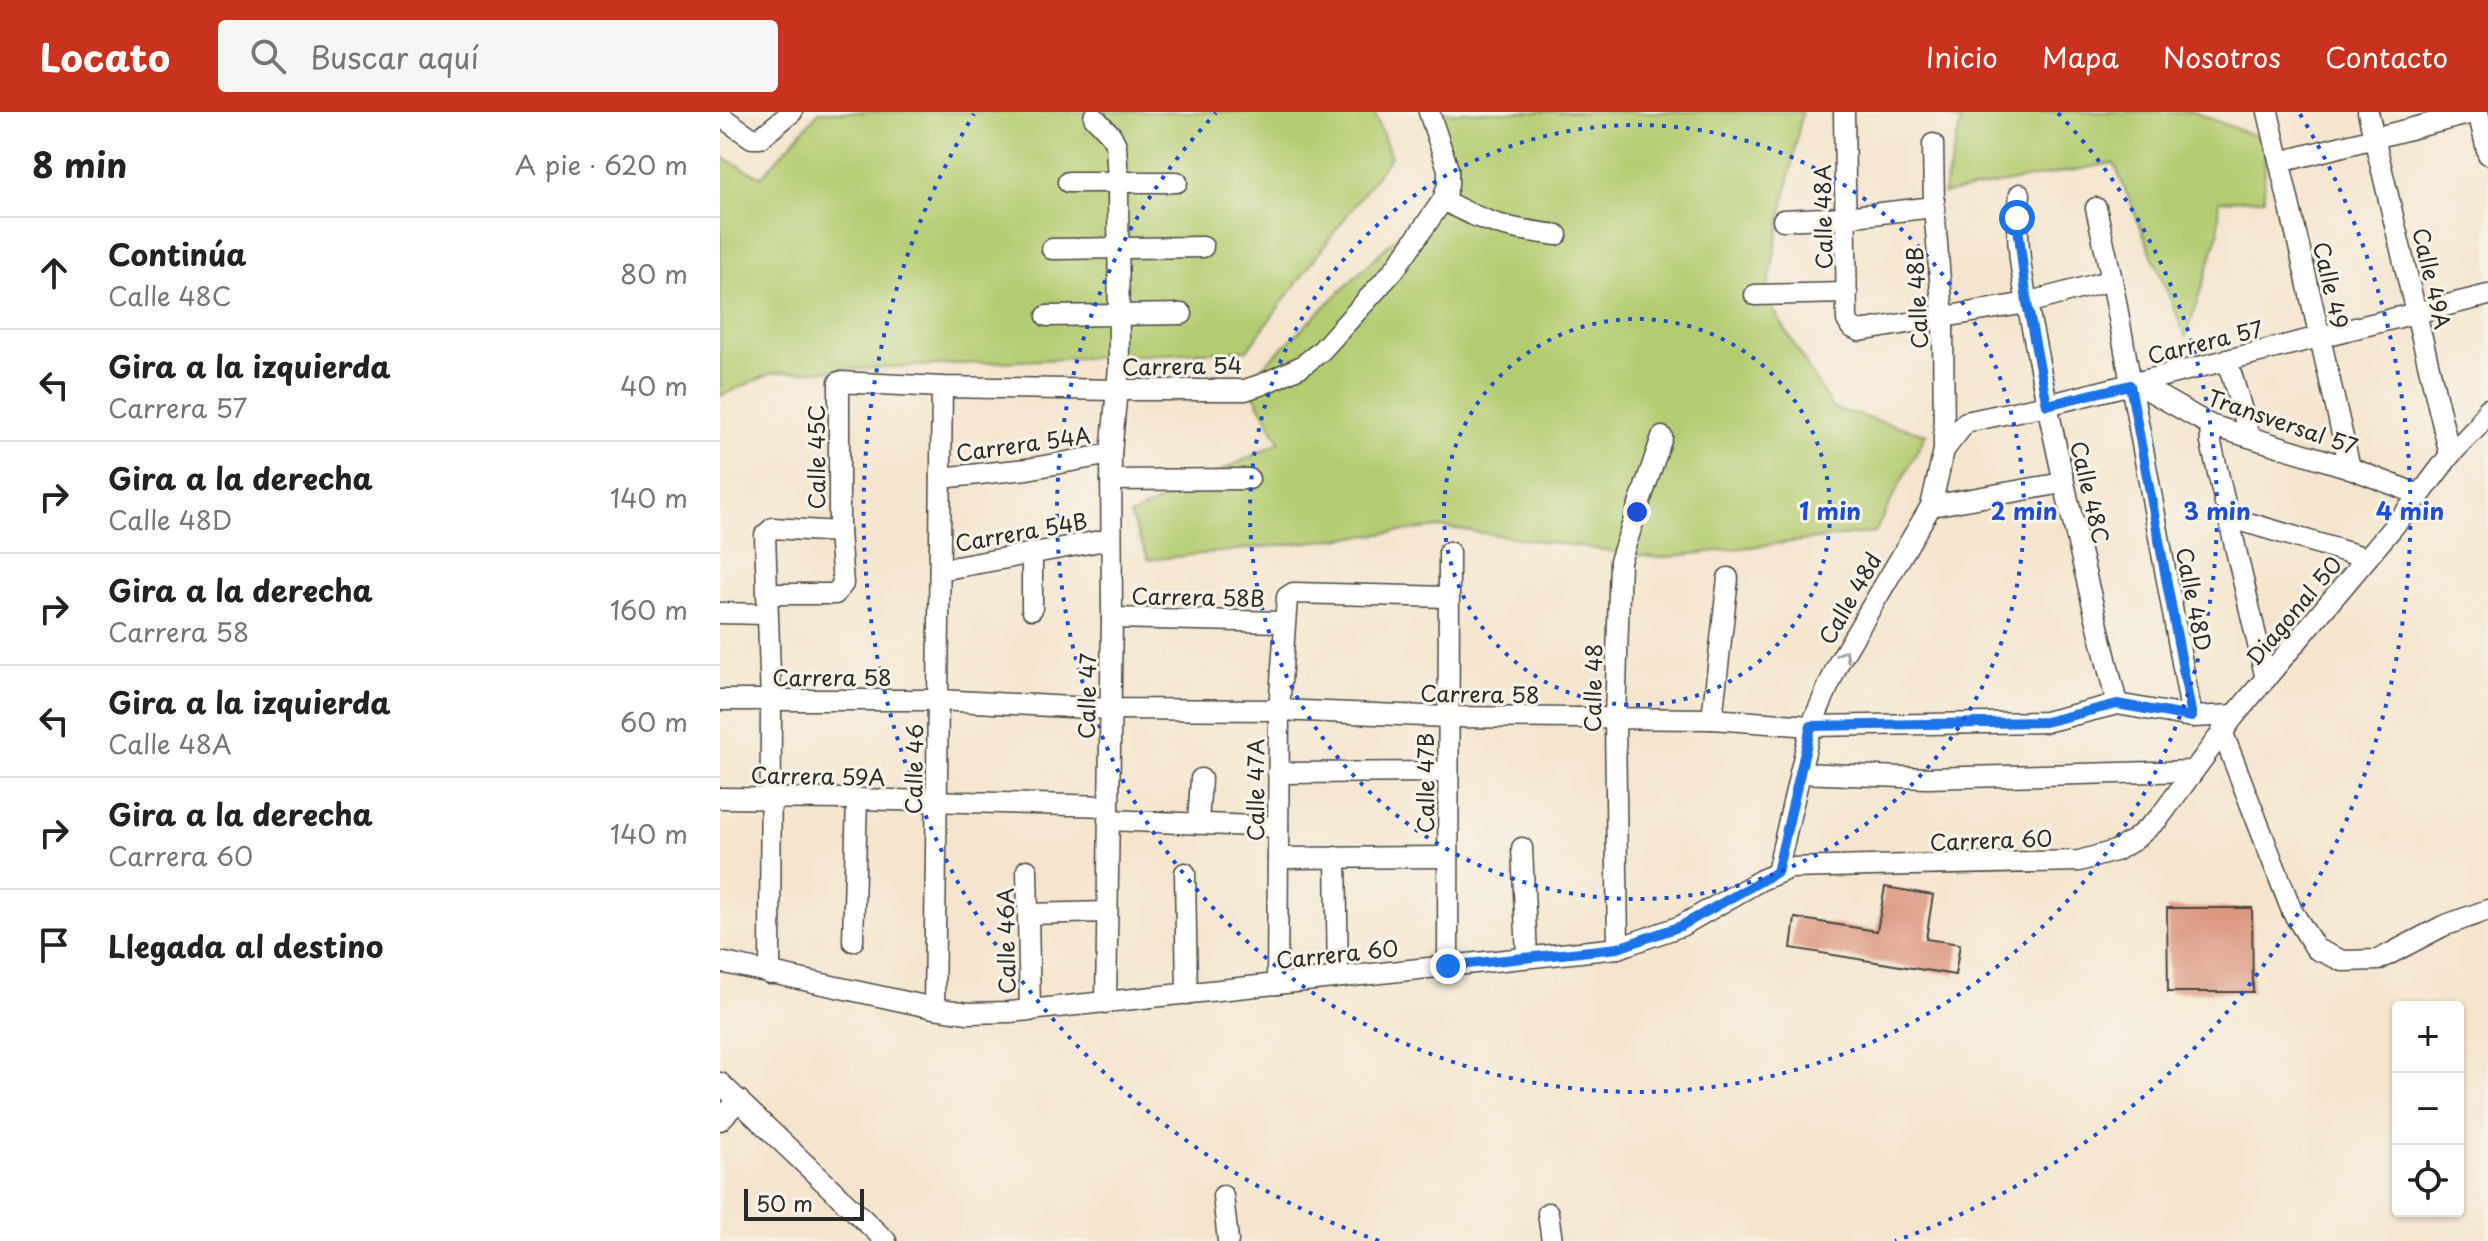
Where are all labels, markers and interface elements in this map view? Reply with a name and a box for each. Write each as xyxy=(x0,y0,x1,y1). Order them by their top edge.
search box xyxy=(218,20,778,92)
text: Locato xyxy=(40,28,170,85)
icon: search xyxy=(246,34,290,78)
text: Buscar aquí xyxy=(310,34,479,79)
text: Inicio xyxy=(1926,35,1998,78)
text: Mapa xyxy=(2042,35,2119,78)
text: Nosotros xyxy=(2163,35,2281,78)
text: Contacto xyxy=(2325,35,2448,78)
text: 8 min xyxy=(32,138,127,190)
text: A pie · 620 m xyxy=(515,145,688,184)
street label: Calle 48A xyxy=(1805,164,1839,270)
route start xyxy=(1999,200,2035,236)
street label: Calle 49A xyxy=(2405,224,2461,332)
text: Continúa xyxy=(108,231,247,276)
street label: Calle 49 xyxy=(2306,238,2358,332)
street label: Calle 48B xyxy=(1897,246,1935,350)
icon: ahead xyxy=(32,251,76,295)
text: 80 m xyxy=(620,254,688,293)
text: Calle 48C xyxy=(108,276,231,315)
street label: Carrera 57 xyxy=(2144,311,2266,371)
text: Gira a la izquierda xyxy=(108,343,391,388)
street label: Carrera 54 xyxy=(1122,347,1242,383)
icon: left xyxy=(32,363,76,407)
text: 40 m xyxy=(620,366,688,405)
street label: Transversal 57 xyxy=(2203,380,2363,462)
text: Carrera 57 xyxy=(108,388,247,427)
street label: Calle 45C xyxy=(799,404,832,510)
street label: Carrera 54A xyxy=(954,417,1092,469)
street label: Calle 48C xyxy=(2063,437,2119,547)
text: Gira a la derecha xyxy=(108,455,373,500)
icon: right xyxy=(32,475,76,519)
text: 140 m xyxy=(610,478,688,517)
text: 1 min xyxy=(1799,492,1861,528)
text: 2 min xyxy=(1990,492,2058,528)
text: 3 min xyxy=(2183,492,2251,528)
text: 4 min xyxy=(2376,492,2444,528)
centre of rings xyxy=(1623,498,1651,526)
text: Calle 48D xyxy=(108,500,232,539)
street label: Carrera 54B xyxy=(952,503,1090,559)
street label: Calle 48D xyxy=(2169,544,2221,654)
street label: Calle 48d xyxy=(1809,546,1889,650)
street label: Diagonal 50 xyxy=(2237,548,2349,672)
text: Gira a la derecha xyxy=(108,567,373,612)
street label: Carrera 58B xyxy=(1131,578,1265,614)
icon: right xyxy=(32,587,76,631)
text: 160 m xyxy=(610,590,688,629)
text: Carrera 58 xyxy=(108,612,249,651)
street label: Calle 48 xyxy=(1575,643,1609,733)
one-way arrow xyxy=(1834,649,1849,663)
street label: Calle 47 xyxy=(1069,652,1103,739)
street label: Carrera 58 xyxy=(772,660,892,693)
street label: Carrera 58 xyxy=(1420,675,1540,711)
text: Gira a la izquierda xyxy=(108,679,391,724)
icon: left xyxy=(32,699,76,743)
text: 60 m xyxy=(620,702,688,741)
street label: Calle 46 xyxy=(896,723,930,815)
text: Calle 48A xyxy=(108,724,232,763)
street label: Calle 47B xyxy=(1408,733,1441,833)
street label: Calle 47A xyxy=(1238,739,1271,841)
street label: Carrera 59A xyxy=(750,757,886,793)
text: Gira a la derecha xyxy=(108,791,373,836)
icon: right xyxy=(32,811,76,855)
text: 140 m xyxy=(610,814,688,853)
street label: Carrera 60 xyxy=(1929,820,2053,858)
text: Carrera 60 xyxy=(108,836,253,875)
street label: Calle 46A xyxy=(988,887,1022,995)
icon: arrive xyxy=(32,923,76,967)
text: Llegada al destino xyxy=(108,923,383,968)
street label: Carrera 60 xyxy=(1274,930,1400,976)
route end xyxy=(1430,948,1466,984)
map controls xyxy=(2392,1001,2464,1217)
button: + xyxy=(2392,1001,2464,1073)
button: − xyxy=(2392,1073,2464,1145)
button: locate xyxy=(2392,1145,2464,1217)
scale bar xyxy=(744,1185,864,1221)
text: 50 m xyxy=(756,1186,813,1219)

